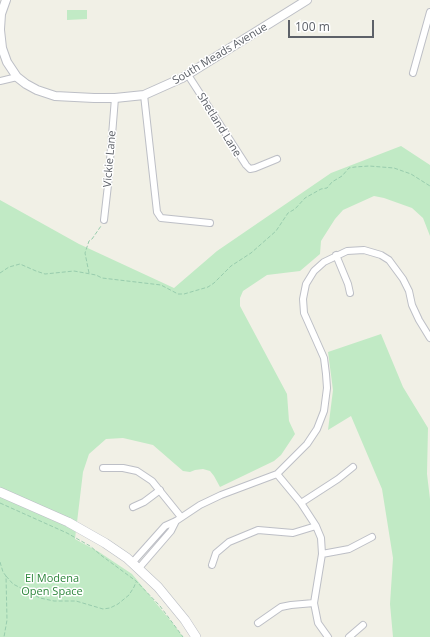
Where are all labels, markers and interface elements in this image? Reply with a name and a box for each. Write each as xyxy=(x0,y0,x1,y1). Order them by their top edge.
scale bar xyxy=(290,12,376,38)
text: 100 m xyxy=(295,18,330,35)
street label: South Meads Avenue xyxy=(170,20,270,88)
street label: Shetland Lane xyxy=(194,91,244,159)
street label: Vickie Lane xyxy=(101,130,119,188)
park label: El Modena Open Space xyxy=(21,572,83,598)

